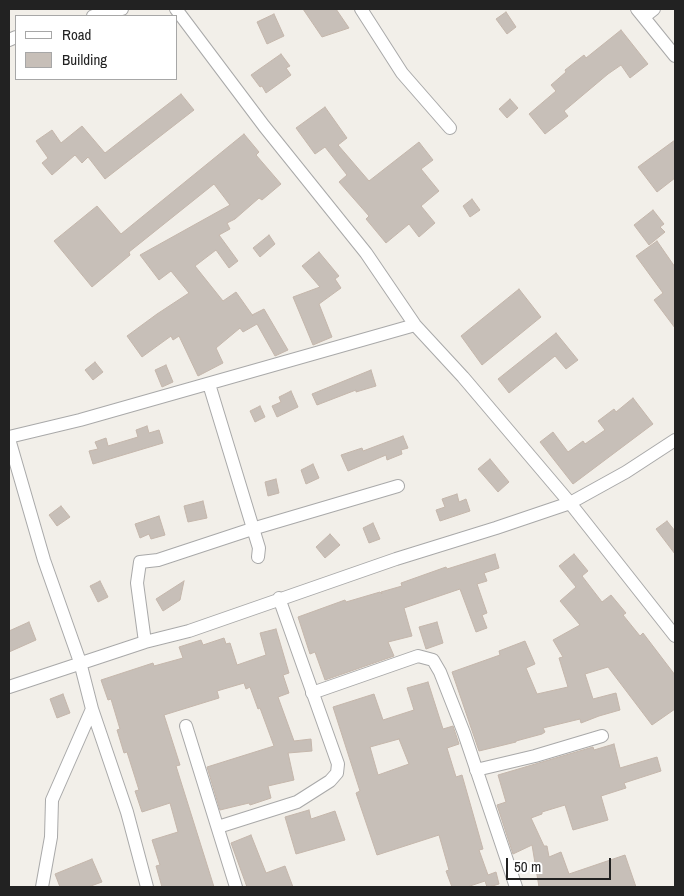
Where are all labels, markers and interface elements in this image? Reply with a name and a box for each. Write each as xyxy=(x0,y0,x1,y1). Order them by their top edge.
legend xyxy=(15,15,178,80)
text: Road xyxy=(62,24,91,45)
text: Building xyxy=(62,49,107,70)
scale bar xyxy=(509,848,614,880)
text: 50 m xyxy=(514,856,541,877)

